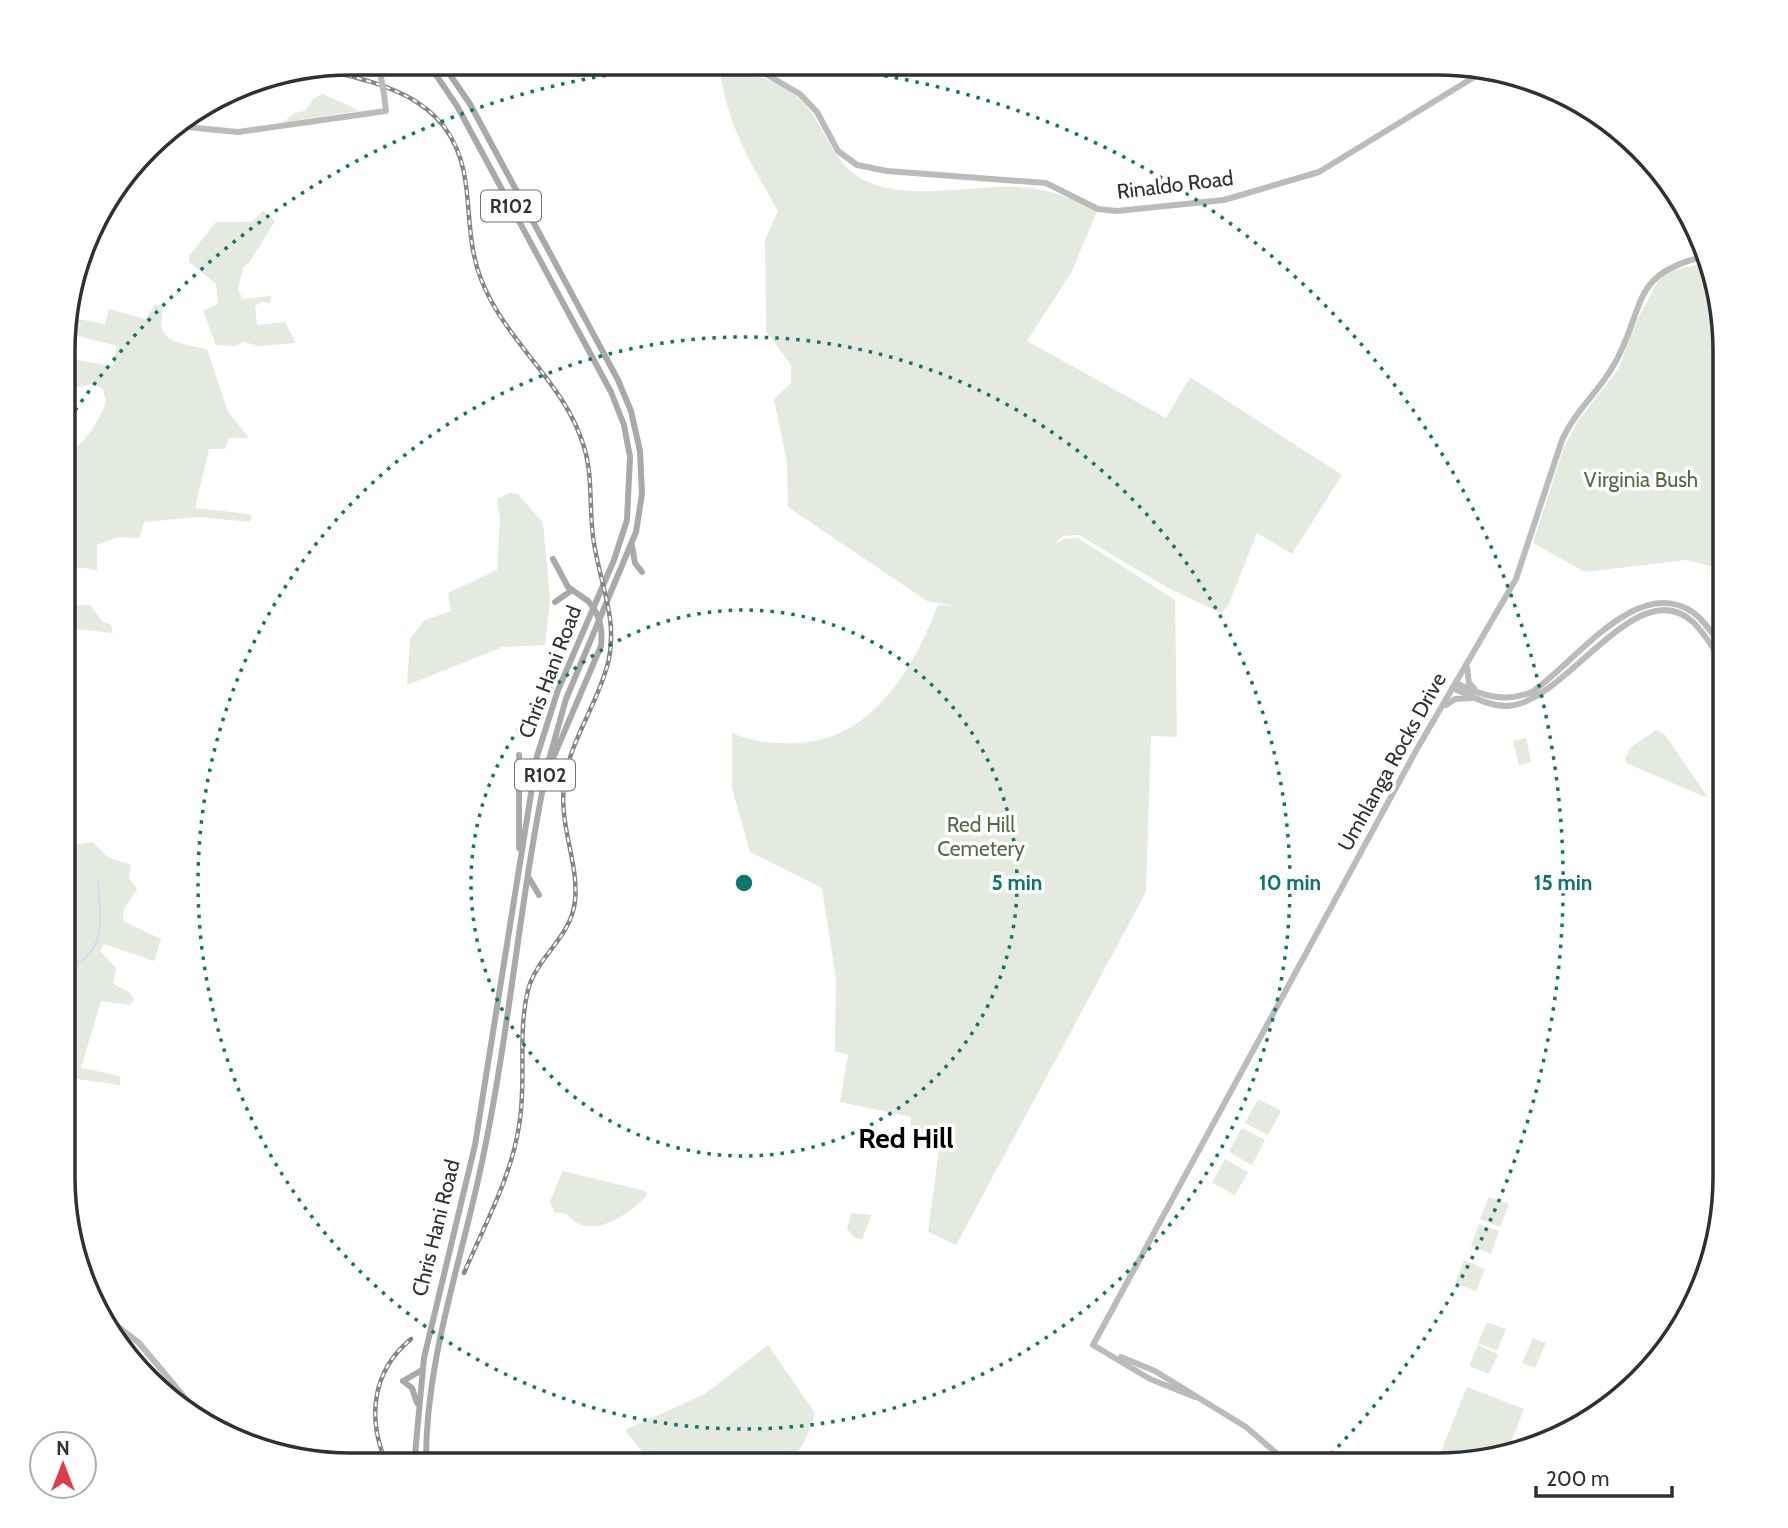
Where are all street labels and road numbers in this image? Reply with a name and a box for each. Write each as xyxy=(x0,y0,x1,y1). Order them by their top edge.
street label: Rinaldo Road xyxy=(1115,165,1235,204)
road number: R102 xyxy=(481,190,541,222)
street label: Chris Hani Road xyxy=(513,602,586,742)
street label: Umhlanga Rocks Drive xyxy=(1332,668,1451,855)
road number: R102 xyxy=(515,760,575,790)
street label: Chris Hani Road xyxy=(406,1157,465,1299)

